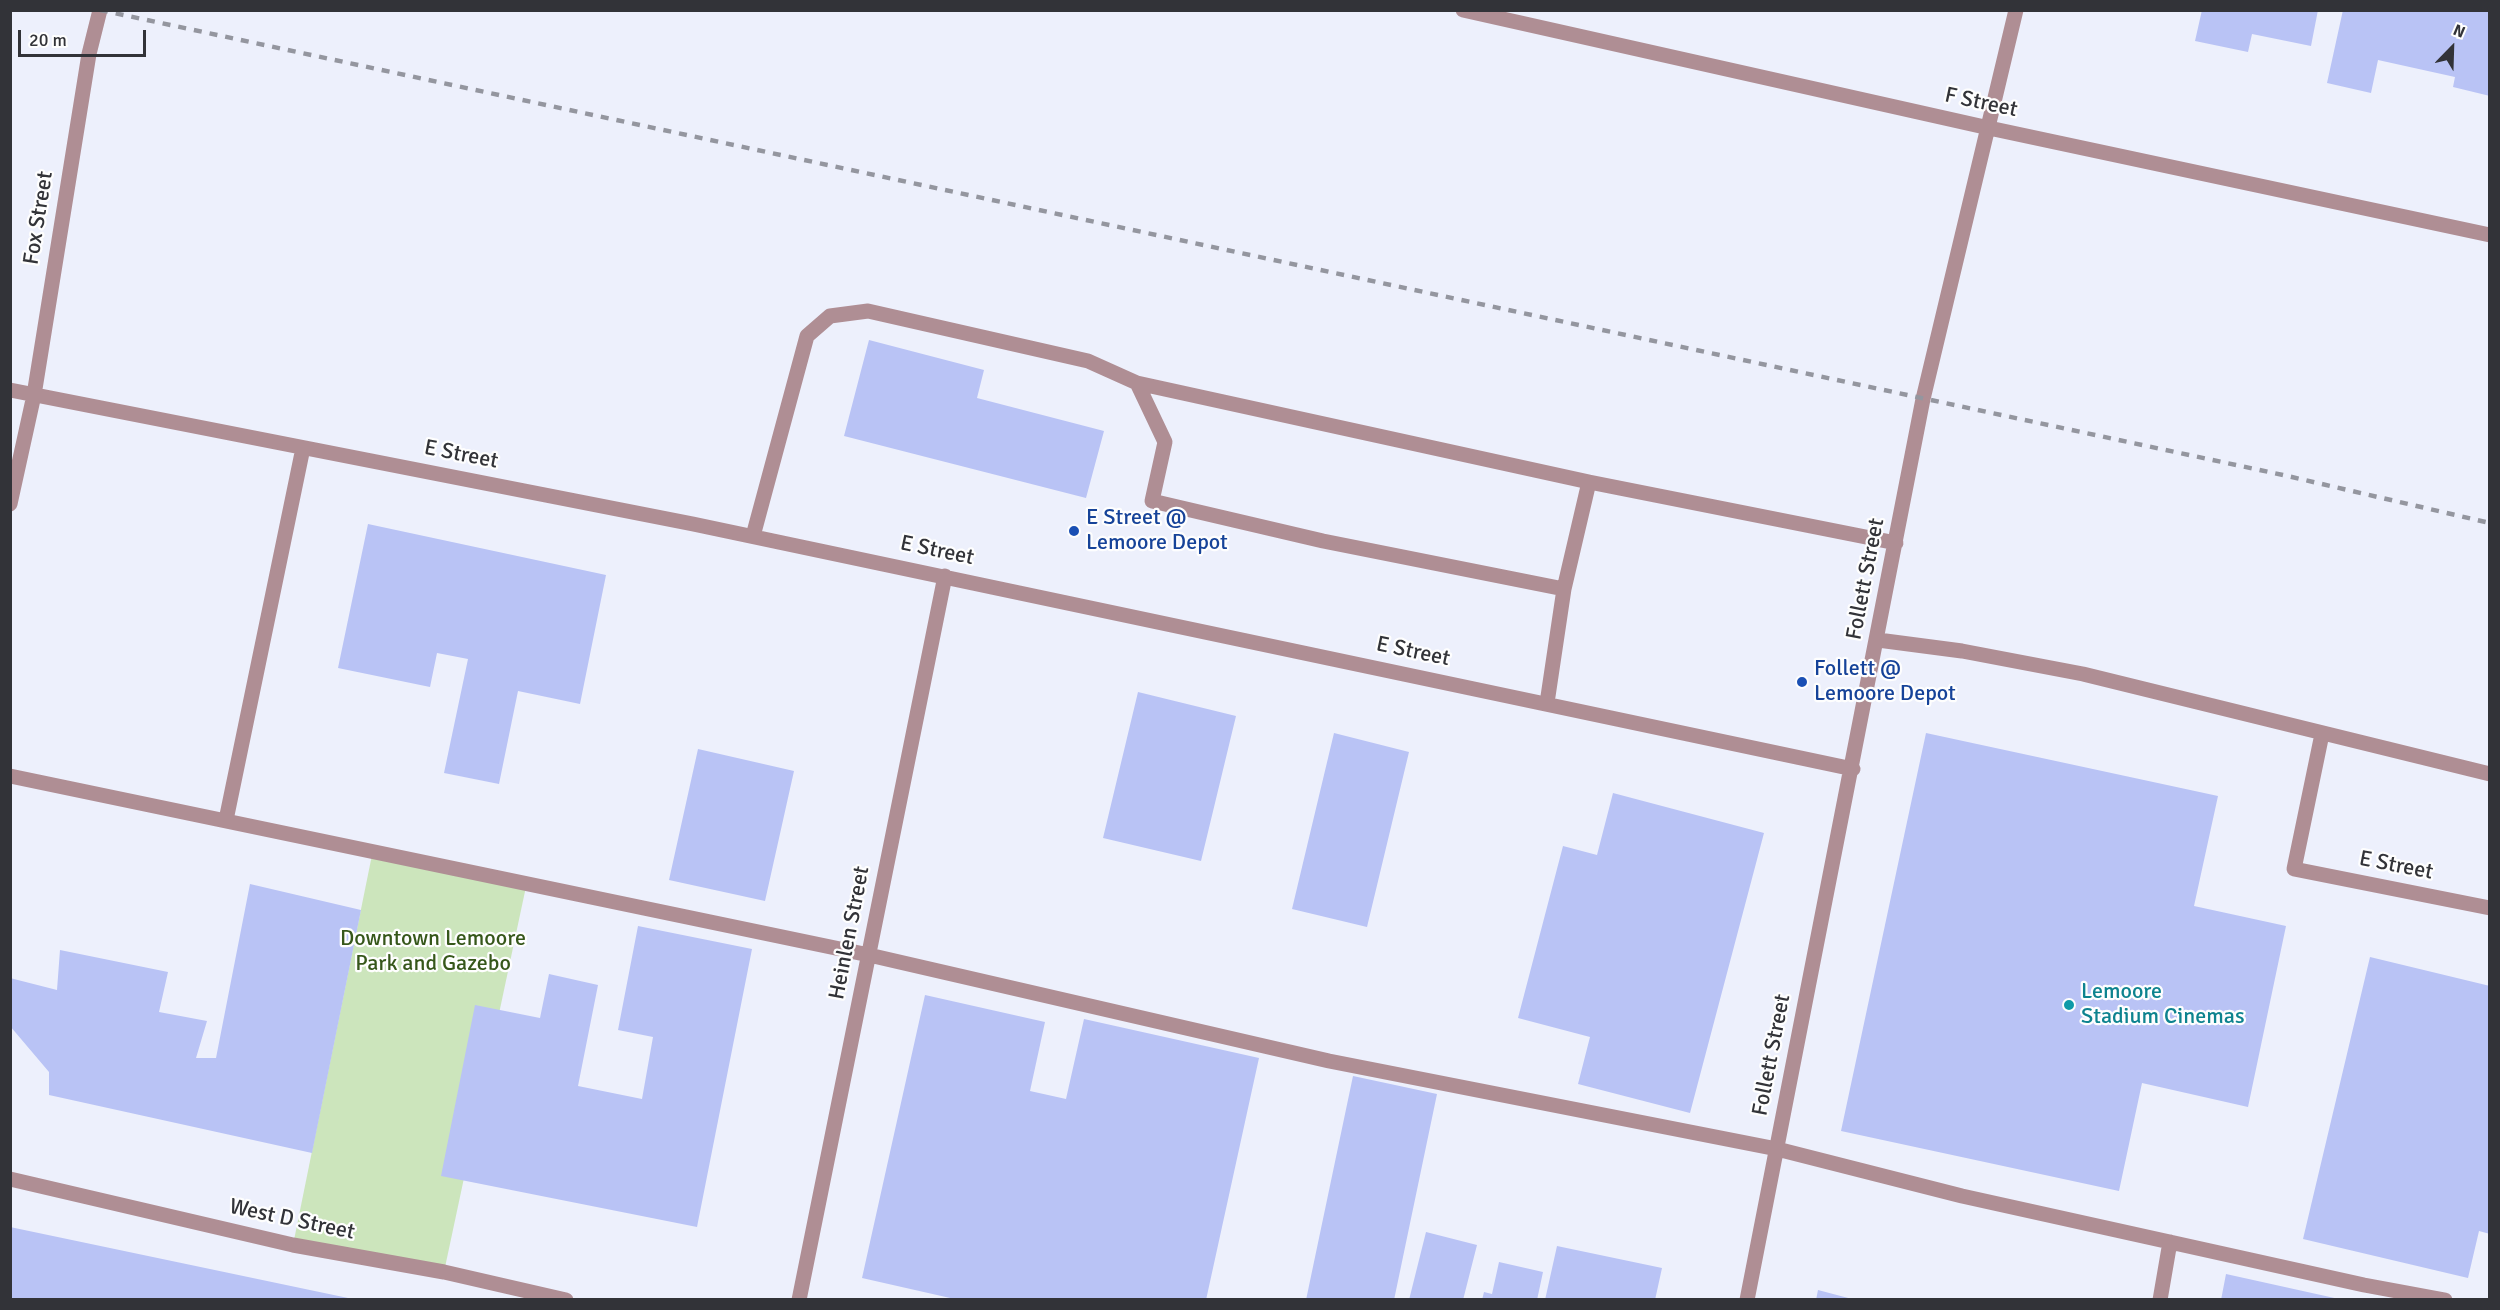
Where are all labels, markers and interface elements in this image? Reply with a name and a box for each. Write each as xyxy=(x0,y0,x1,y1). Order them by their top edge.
scale bar xyxy=(21,18,148,56)
north arrow xyxy=(2422,18,2482,78)
text: N xyxy=(2450,20,2468,43)
text: 20 m xyxy=(29,29,67,51)
street label: F Street xyxy=(1942,82,2020,124)
street label: Fox Street xyxy=(19,169,59,267)
street label: E Street xyxy=(422,435,500,475)
place label: E Street @ Lemoore Depot xyxy=(1086,505,1228,556)
street label: Follett Street xyxy=(1841,516,1891,642)
marker: E Street @ Lemoore Depot xyxy=(1067,524,1081,538)
street label: E Street xyxy=(898,530,976,572)
street label: E Street xyxy=(1374,631,1452,673)
place label: Follett @ Lemoore Depot xyxy=(1814,656,1956,708)
marker: Follett @ Lemoore Depot xyxy=(1795,675,1809,689)
street label: E Street xyxy=(2357,846,2435,886)
street label: Heinlen Street xyxy=(824,864,876,1002)
park label: Downtown Lemoore Park and Gazebo xyxy=(340,926,526,978)
place label: Lemoore Stadium Cinemas xyxy=(2081,979,2245,1030)
street label: Follett Street xyxy=(1747,992,1797,1118)
marker: Lemoore Stadium Cinemas xyxy=(2062,998,2076,1012)
street label: West D Street xyxy=(227,1194,357,1246)

